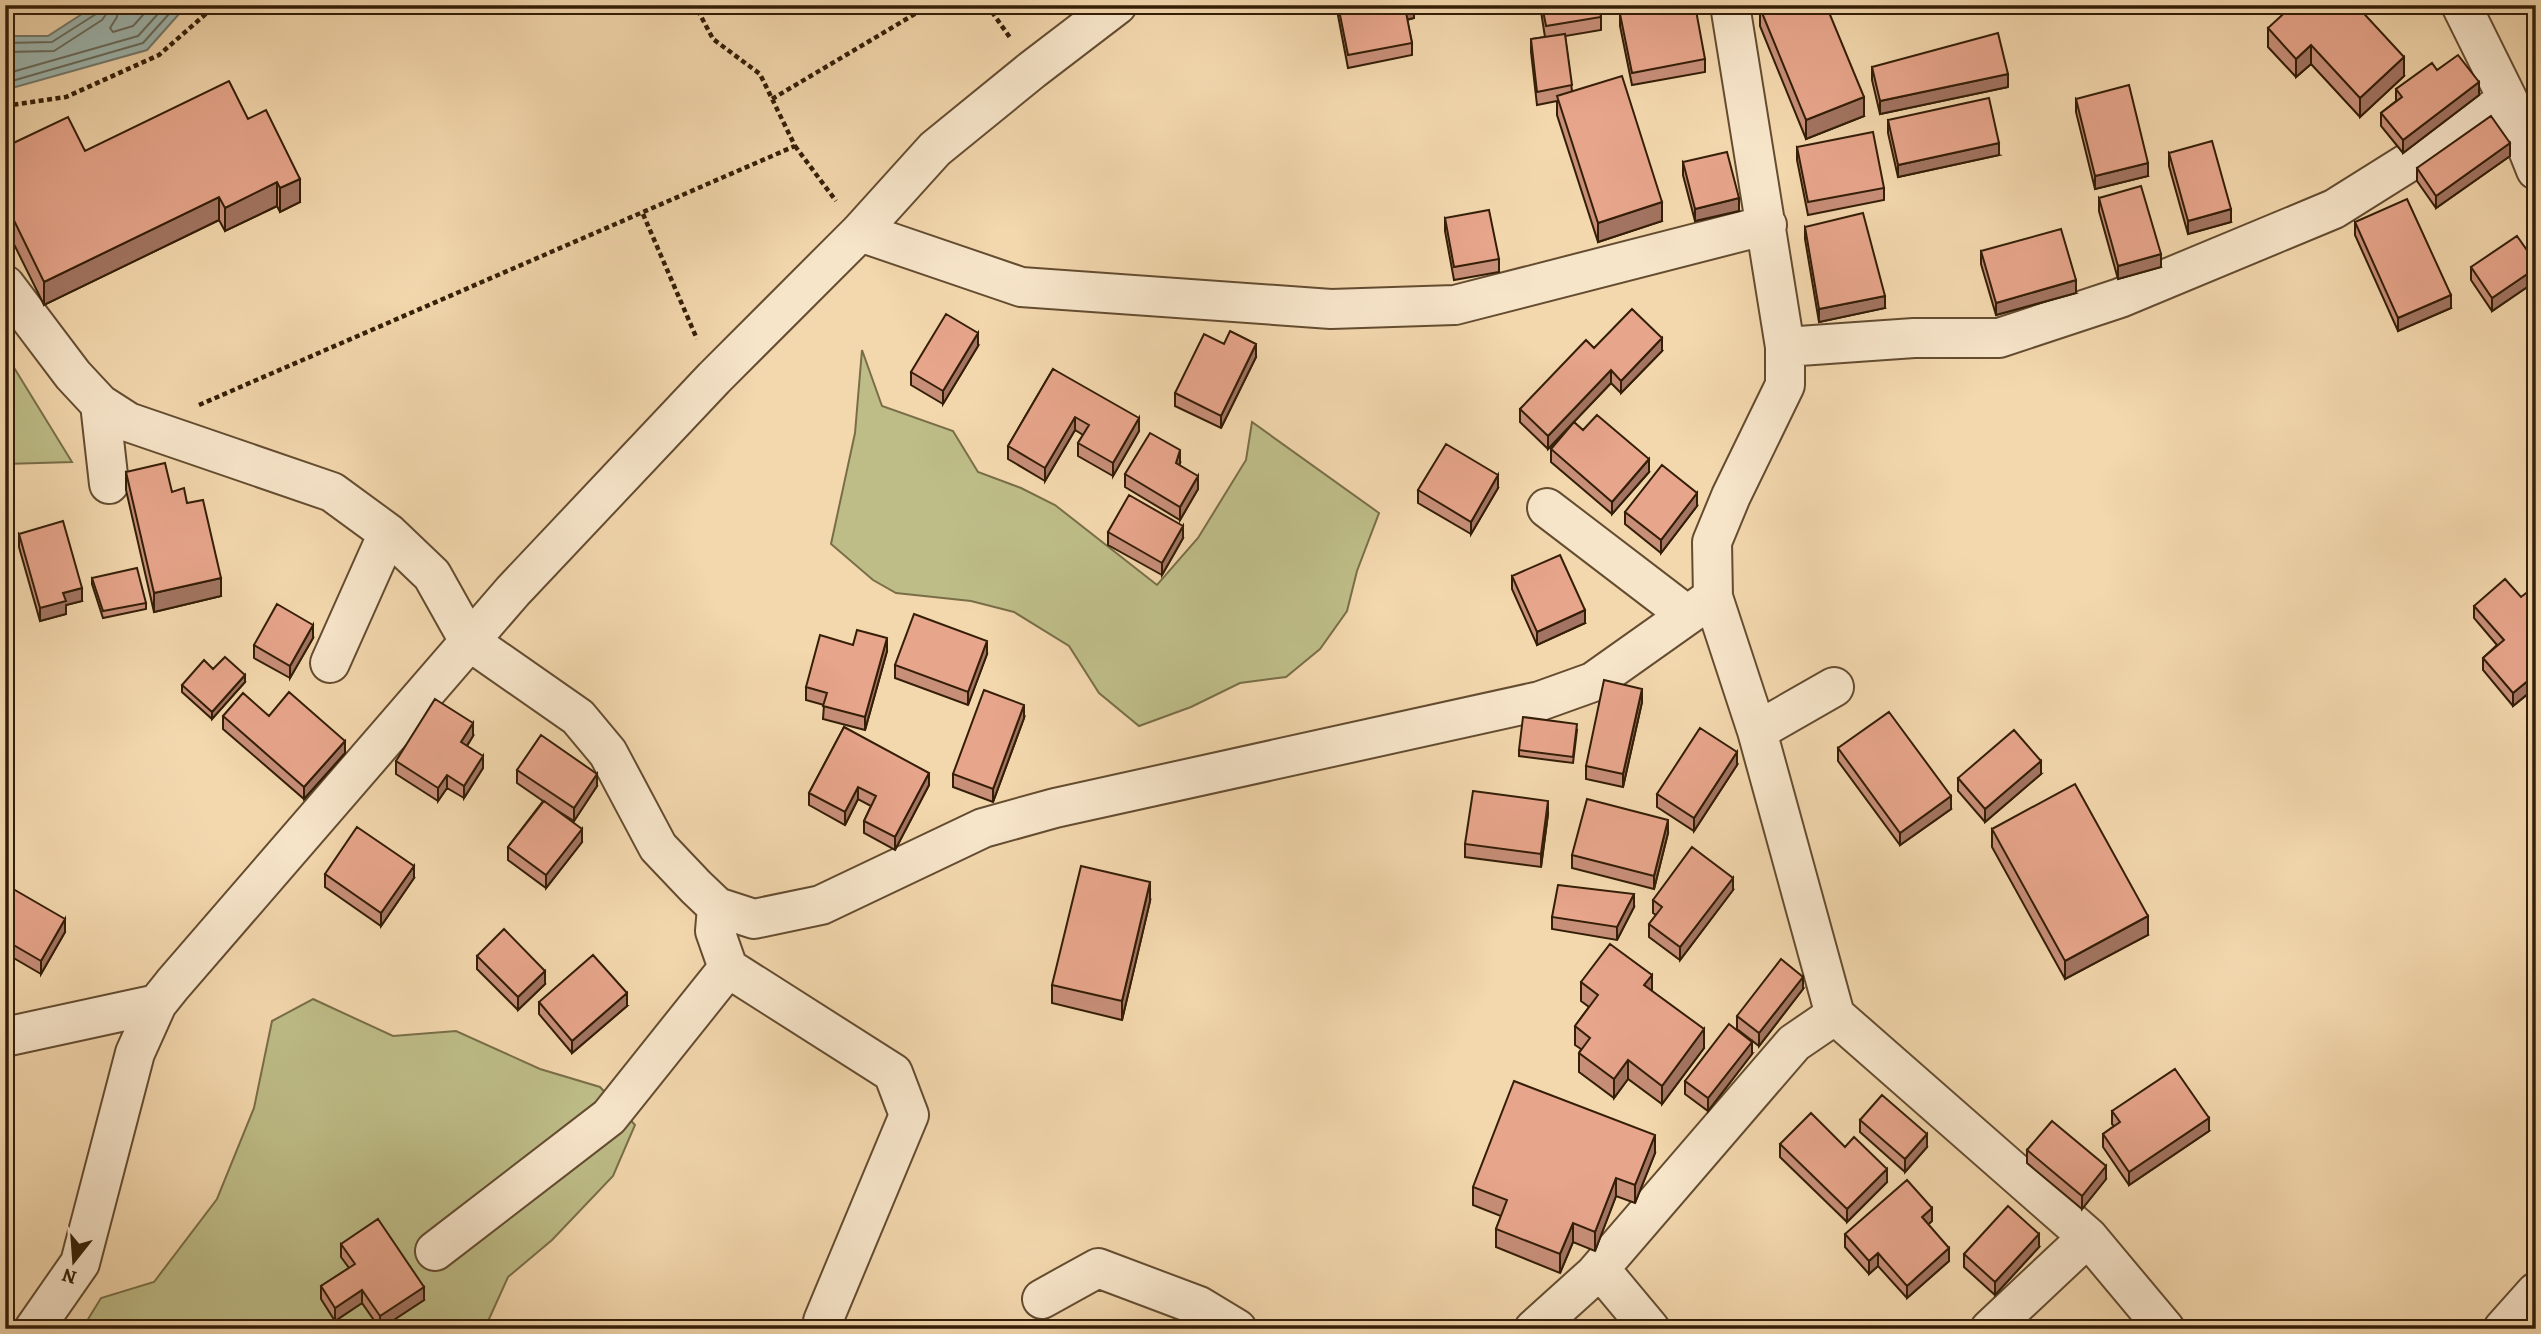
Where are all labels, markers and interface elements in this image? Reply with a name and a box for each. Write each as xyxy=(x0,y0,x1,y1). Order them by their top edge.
north arrow xyxy=(38,1226,108,1296)
text: N xyxy=(59,1262,80,1291)

